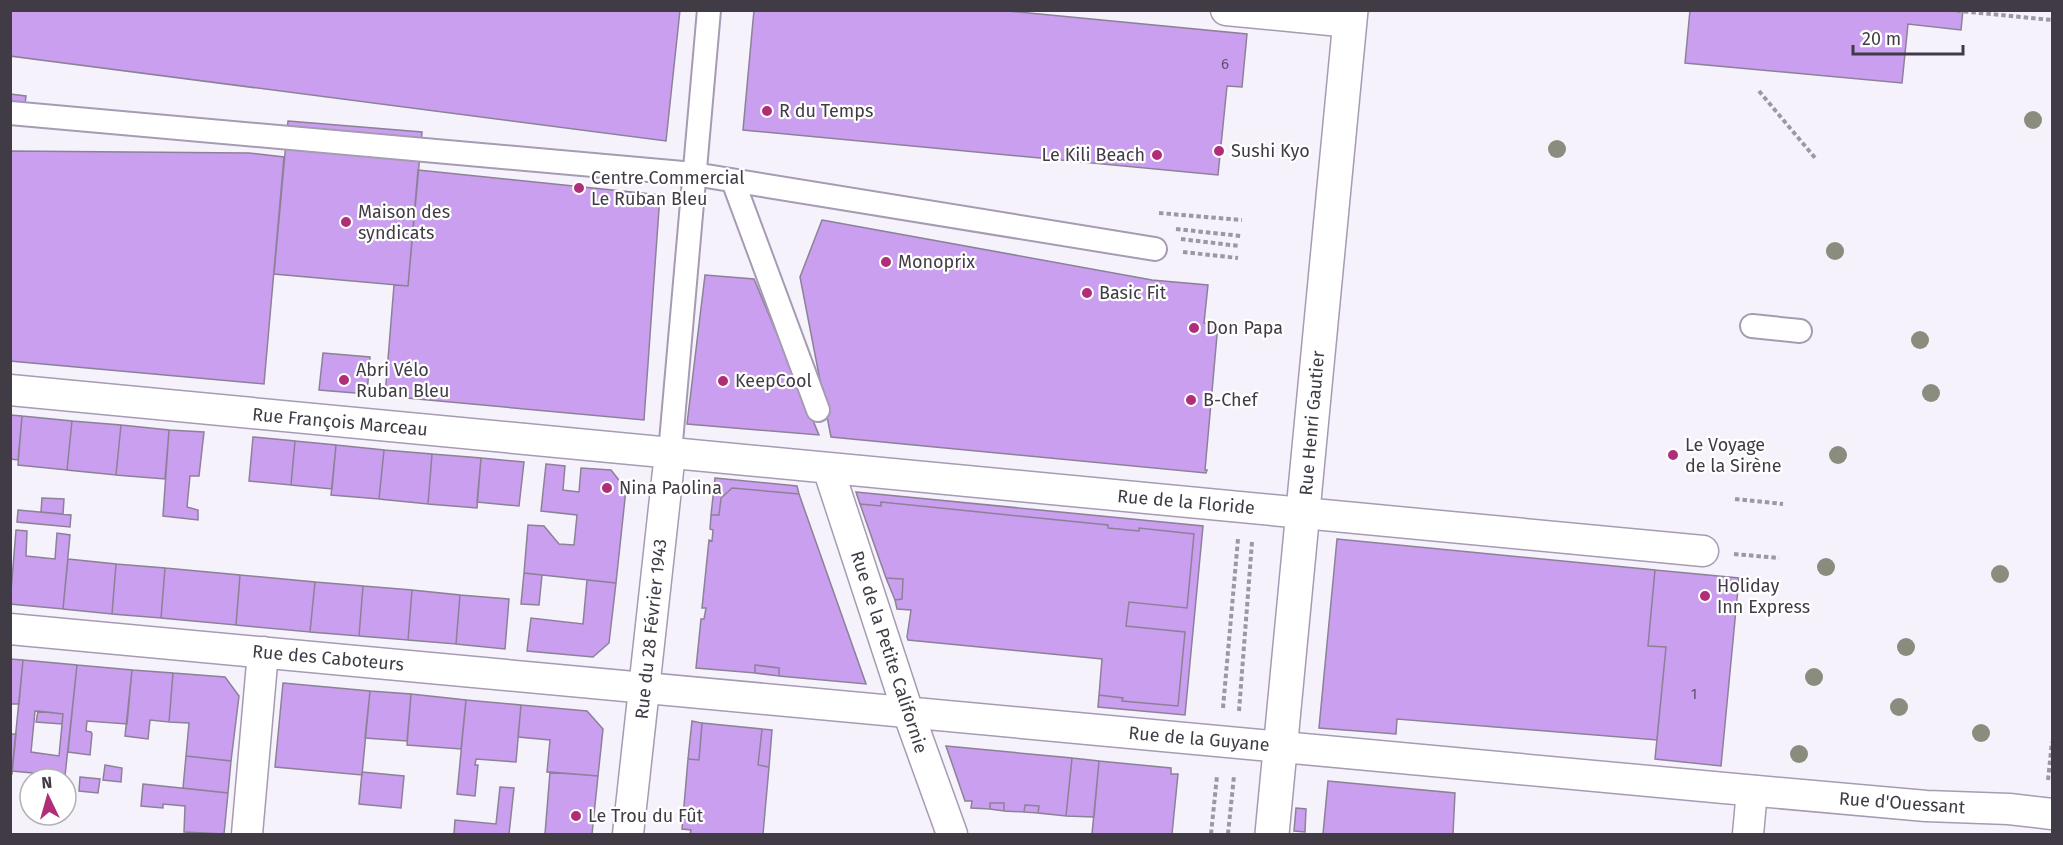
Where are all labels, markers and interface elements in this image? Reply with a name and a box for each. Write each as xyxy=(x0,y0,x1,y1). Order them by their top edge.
scale bar xyxy=(1853,18,1962,56)
text: 20 m xyxy=(1862,28,1901,50)
house number: 6 xyxy=(1221,55,1229,73)
place label: R du Temps xyxy=(779,100,873,122)
marker: R du Temps xyxy=(760,104,774,118)
place label: Sushi Kyo xyxy=(1231,140,1310,162)
place label: Le Kili Beach xyxy=(1042,144,1145,166)
marker: Sushi Kyo xyxy=(1212,144,1226,158)
marker: Le Kili Beach xyxy=(1150,148,1164,162)
place label: Centre Commercial Le Ruban Bleu xyxy=(591,167,744,210)
marker: Centre Commercial Le Ruban Bleu xyxy=(572,181,586,195)
place label: Maison des syndicats xyxy=(358,201,450,244)
marker: Maison des syndicats xyxy=(339,215,353,229)
place label: Monoprix xyxy=(898,251,975,273)
marker: Monoprix xyxy=(879,255,893,269)
place label: Basic Fit xyxy=(1099,282,1167,304)
marker: Basic Fit xyxy=(1080,286,1094,300)
place label: Don Papa xyxy=(1206,317,1283,339)
marker: Don Papa xyxy=(1187,321,1201,335)
street label: Rue Henri Gautier xyxy=(1295,350,1329,496)
place label: Abri Vélo Ruban Bleu xyxy=(356,359,449,402)
place label: KeepCool xyxy=(735,370,812,392)
marker: Abri Vélo Ruban Bleu xyxy=(337,373,351,387)
marker: KeepCool xyxy=(716,374,730,388)
place label: B-Chef xyxy=(1203,389,1259,411)
marker: B-Chef xyxy=(1184,393,1198,407)
street label: Rue François Marceau xyxy=(251,403,429,441)
place label: Le Voyage de la Sirène xyxy=(1685,434,1782,477)
marker: Le Voyage de la Sirène xyxy=(1666,448,1680,462)
place label: Nina Paolina xyxy=(619,477,722,499)
marker: Nina Paolina xyxy=(600,481,614,495)
street label: Rue de la Floride xyxy=(1116,485,1256,519)
street label: Rue du 28 Février 1943 xyxy=(631,538,671,720)
street label: Rue de la Petite Californie xyxy=(846,548,932,756)
place label: Holiday Inn Express xyxy=(1717,575,1810,618)
marker: Holiday Inn Express xyxy=(1698,589,1712,603)
street label: Rue des Caboteurs xyxy=(251,640,405,676)
house number: 1 xyxy=(1691,685,1697,703)
street label: Rue de la Guyane xyxy=(1128,722,1270,756)
north arrow xyxy=(18,767,78,827)
text: N xyxy=(41,773,53,792)
street label: Rue d'Ouessant xyxy=(1838,788,1966,818)
place label: Le Trou du Fût xyxy=(588,805,704,827)
marker: Le Trou du Fût xyxy=(569,809,583,823)

